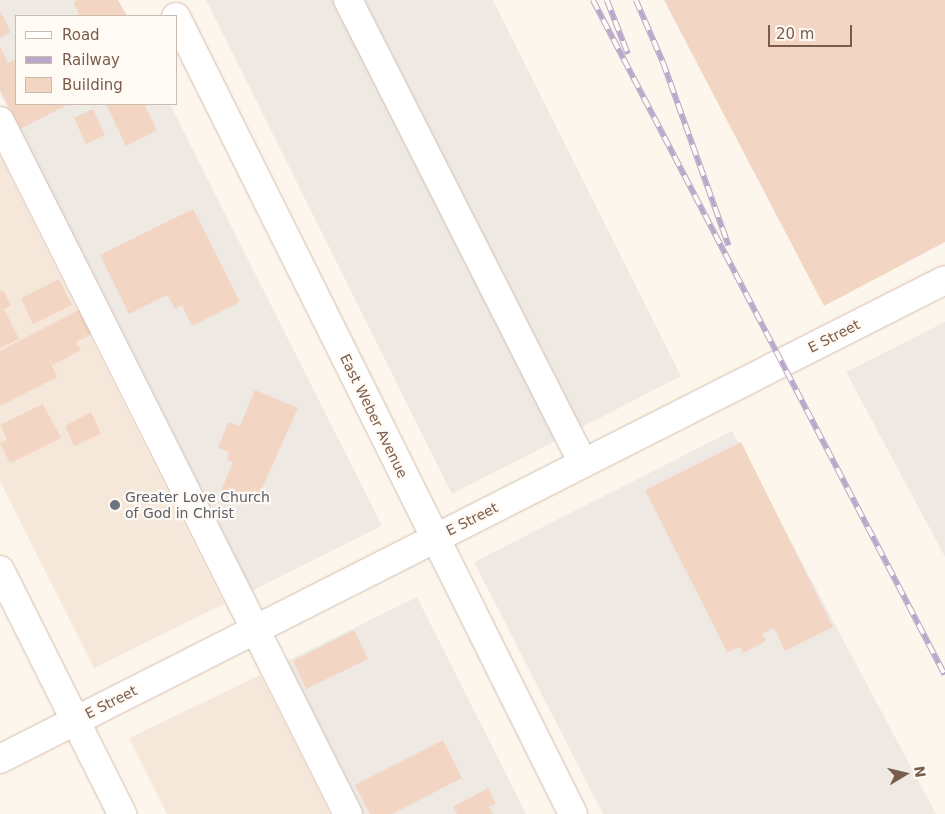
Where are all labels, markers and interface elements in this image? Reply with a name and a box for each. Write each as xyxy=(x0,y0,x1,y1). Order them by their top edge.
legend xyxy=(15,15,178,105)
scale bar xyxy=(770,15,854,47)
text: 20 m xyxy=(776,25,814,43)
text: Road xyxy=(62,26,100,44)
text: Railway xyxy=(62,51,120,69)
text: Building xyxy=(62,76,123,94)
street label: E Street xyxy=(805,316,863,356)
street label: East Weber Avenue xyxy=(337,351,411,481)
place label: Greater Love Church of God in Christ xyxy=(125,489,270,522)
marker: Greater Love Church of God in Christ xyxy=(109,499,121,511)
street label: E Street xyxy=(443,499,501,539)
street label: E Street xyxy=(82,682,140,722)
north arrow xyxy=(880,749,930,799)
text: N xyxy=(911,765,929,779)

